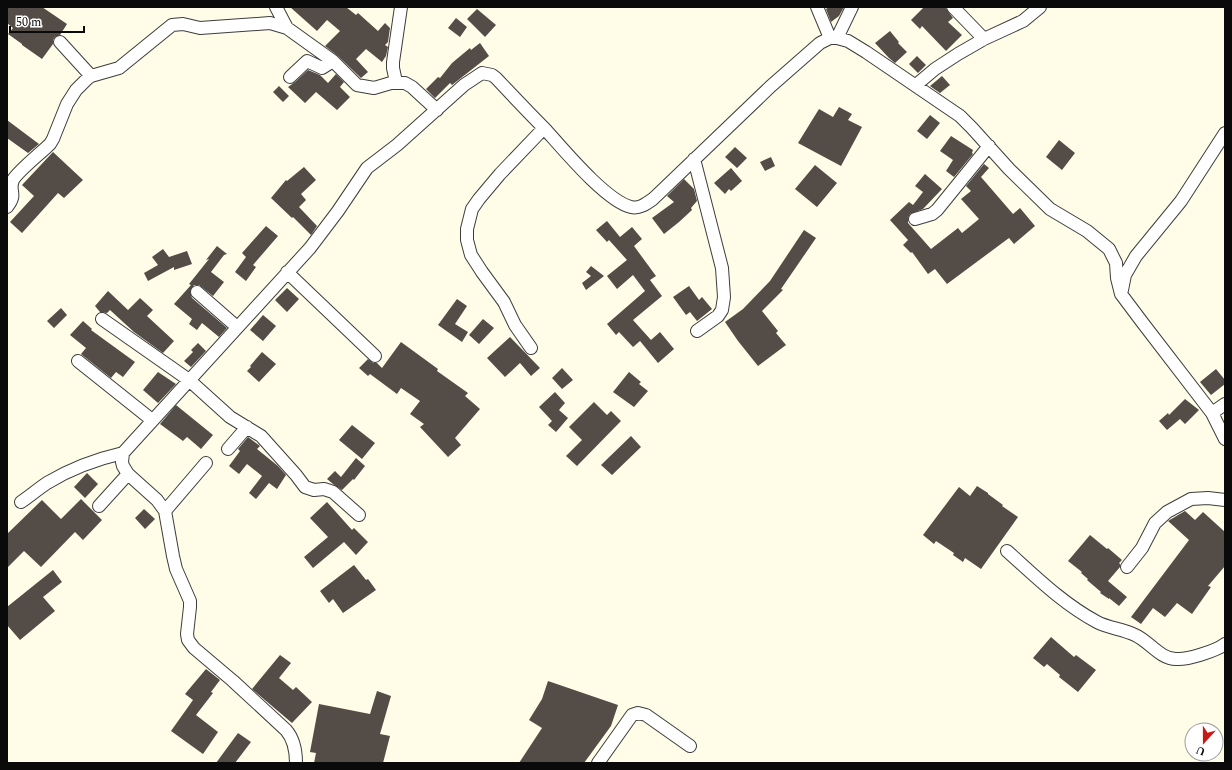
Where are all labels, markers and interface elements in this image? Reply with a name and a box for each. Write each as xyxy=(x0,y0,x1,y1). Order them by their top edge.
scale bar xyxy=(10,8,84,34)
text: 50 m xyxy=(16,13,41,32)
north arrow xyxy=(1184,722,1224,762)
text: U xyxy=(1193,741,1208,760)

